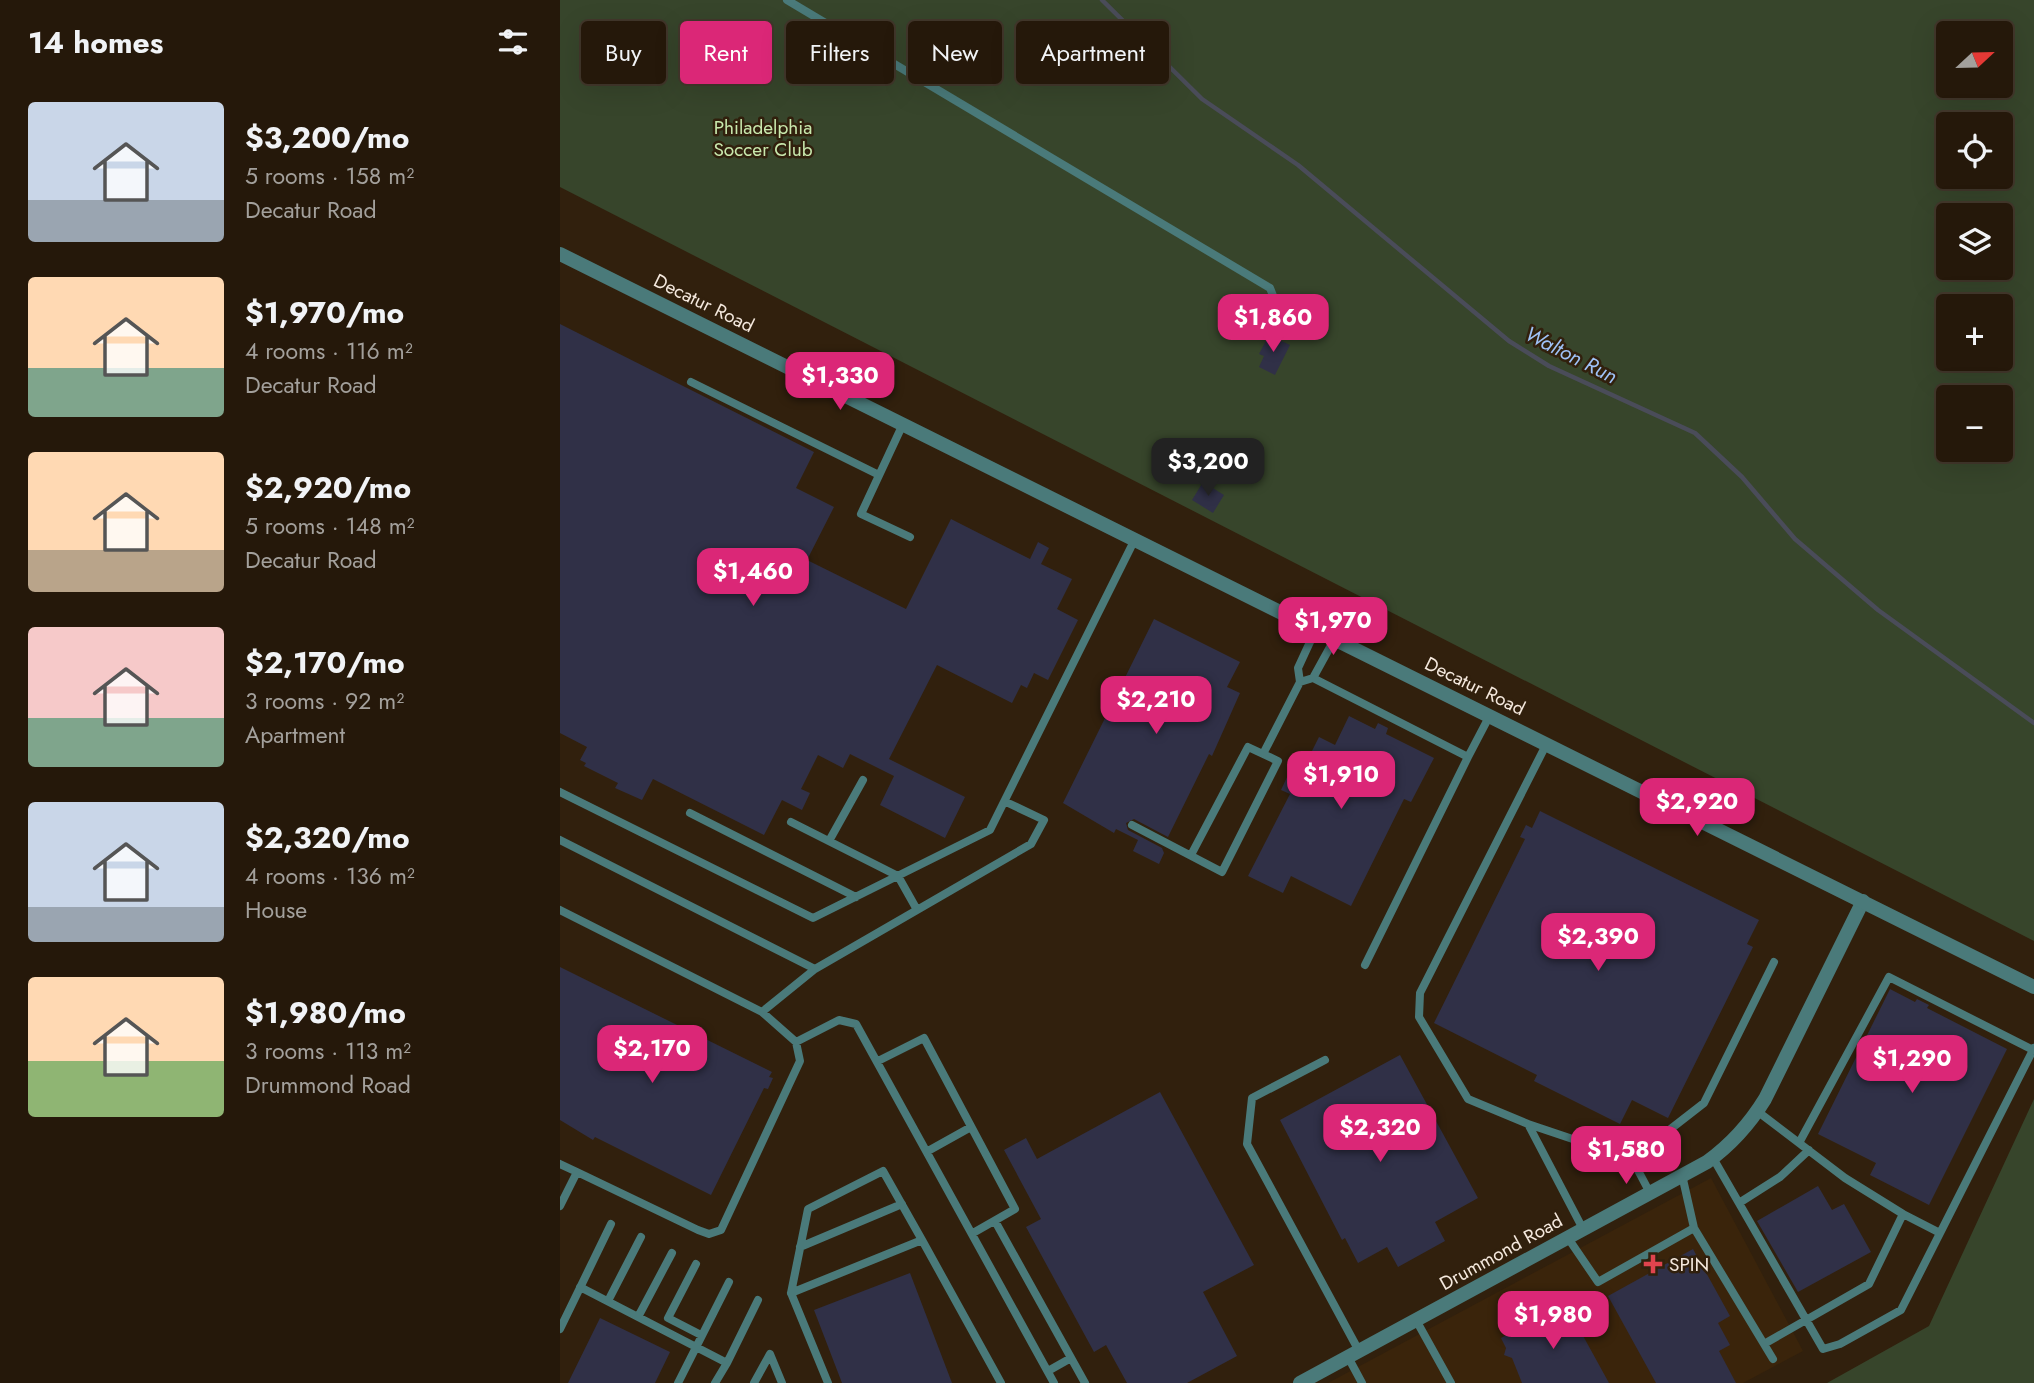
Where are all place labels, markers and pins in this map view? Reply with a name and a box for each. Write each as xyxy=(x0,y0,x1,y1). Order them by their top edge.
pin: $1,860 xyxy=(1216,294,1330,354)
pin: $1,330 xyxy=(783,352,897,412)
pin: $3,200 xyxy=(1151,438,1265,498)
pin: $1,460 xyxy=(696,548,810,608)
pin: $1,970 xyxy=(1276,598,1390,657)
pin: $2,210 xyxy=(1099,676,1213,736)
pin: $1,910 xyxy=(1284,752,1398,811)
pin: $2,920 xyxy=(1640,778,1754,838)
pin: $2,390 xyxy=(1541,914,1655,973)
pin: $2,170 xyxy=(595,1026,709,1085)
pin: $1,290 xyxy=(1855,1036,1969,1095)
pin: $2,320 xyxy=(1323,1104,1437,1164)
pin: $1,580 xyxy=(1569,1126,1683,1186)
place label: SPIN xyxy=(1669,1251,1709,1278)
marker: SPIN xyxy=(1643,1254,1663,1274)
pin: $1,980 xyxy=(1496,1292,1610,1351)

